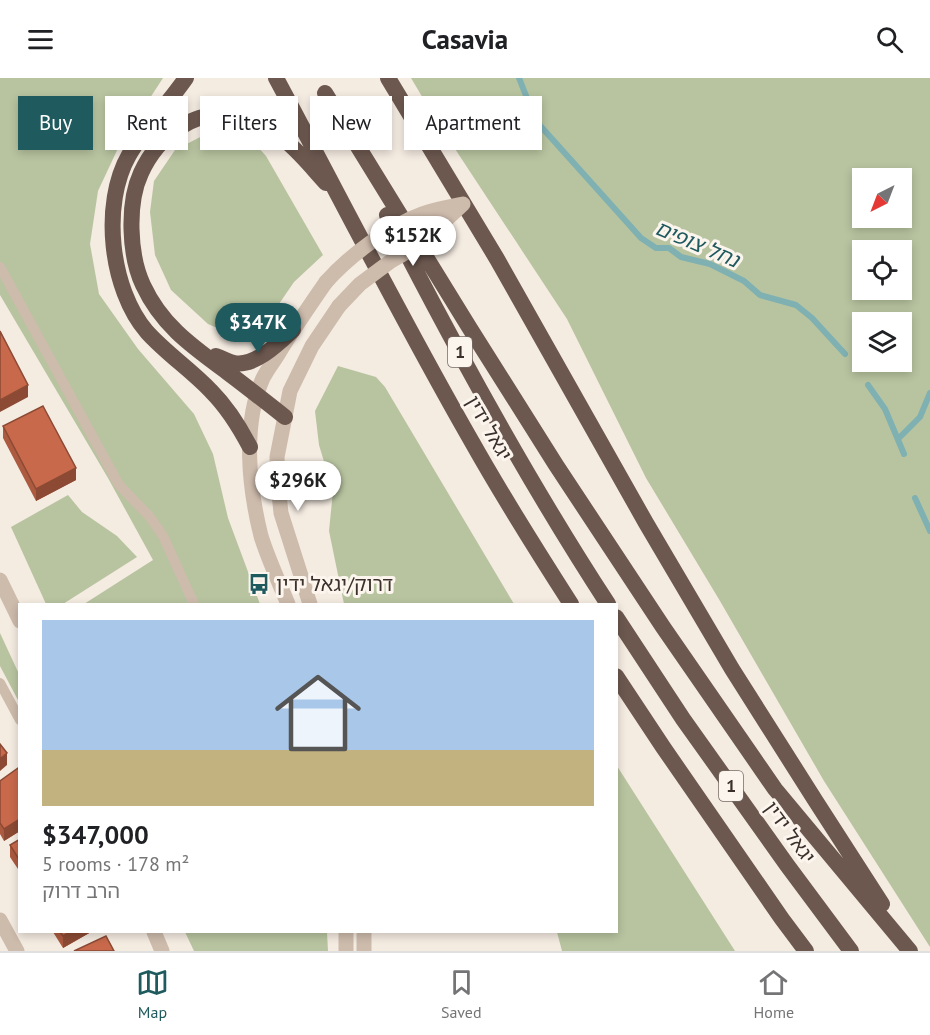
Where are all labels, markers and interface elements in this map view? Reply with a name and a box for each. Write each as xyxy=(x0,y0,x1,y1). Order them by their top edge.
text: Casavia xyxy=(422,22,508,56)
icon: menu xyxy=(24,23,57,56)
icon: search xyxy=(873,23,906,56)
chip: Buy xyxy=(18,96,93,150)
chip: Rent xyxy=(105,96,188,150)
chip: Filters xyxy=(200,96,298,150)
chip: New xyxy=(310,96,392,150)
chip: Apartment xyxy=(404,96,542,150)
north arrow xyxy=(852,168,912,228)
map controls xyxy=(852,168,912,372)
water label: נחל צופים xyxy=(651,214,745,274)
pin: $152K xyxy=(371,216,455,267)
text: $152K xyxy=(384,222,442,248)
button: locate xyxy=(852,240,912,300)
pin: $347K xyxy=(216,303,300,354)
text: $347K xyxy=(229,309,287,335)
button: layers xyxy=(852,312,912,372)
road number: 1 xyxy=(448,337,472,367)
street label: יגאל ידין xyxy=(460,391,518,465)
pin: $296K xyxy=(256,461,340,512)
text: $296K xyxy=(269,467,327,493)
place label: דרוק/יגאל ידין xyxy=(276,571,393,597)
bus stop icon: דרוק/יגאל ידין xyxy=(247,572,271,596)
icon: home xyxy=(264,659,372,767)
road number: 1 xyxy=(719,771,743,801)
street label: יגאל ידין xyxy=(759,796,821,868)
text: $347,000 xyxy=(42,818,149,851)
text: 5 rooms · 178 m² xyxy=(42,851,189,877)
text: הרב דרוק xyxy=(42,878,120,904)
tab: Map xyxy=(136,966,169,1022)
tab: Saved xyxy=(441,966,482,1022)
tab: Home xyxy=(754,966,794,1022)

